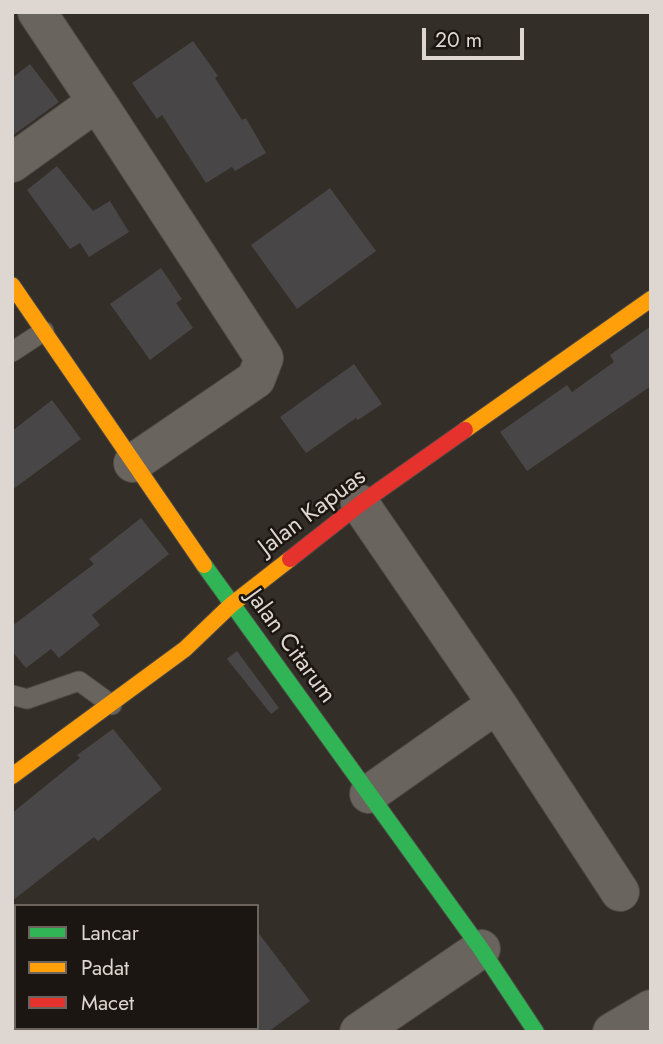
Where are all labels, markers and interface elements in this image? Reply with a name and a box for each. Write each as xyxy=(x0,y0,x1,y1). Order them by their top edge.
scale bar xyxy=(425,14,526,58)
text: 20 m xyxy=(435,25,482,55)
street label: Jalan Kapuas xyxy=(254,463,372,563)
street label: Jalan Citarum xyxy=(239,584,341,710)
legend xyxy=(14,904,259,1030)
text: Lancar xyxy=(81,918,139,948)
text: Padat xyxy=(81,953,129,983)
text: Macet xyxy=(81,988,134,1018)

